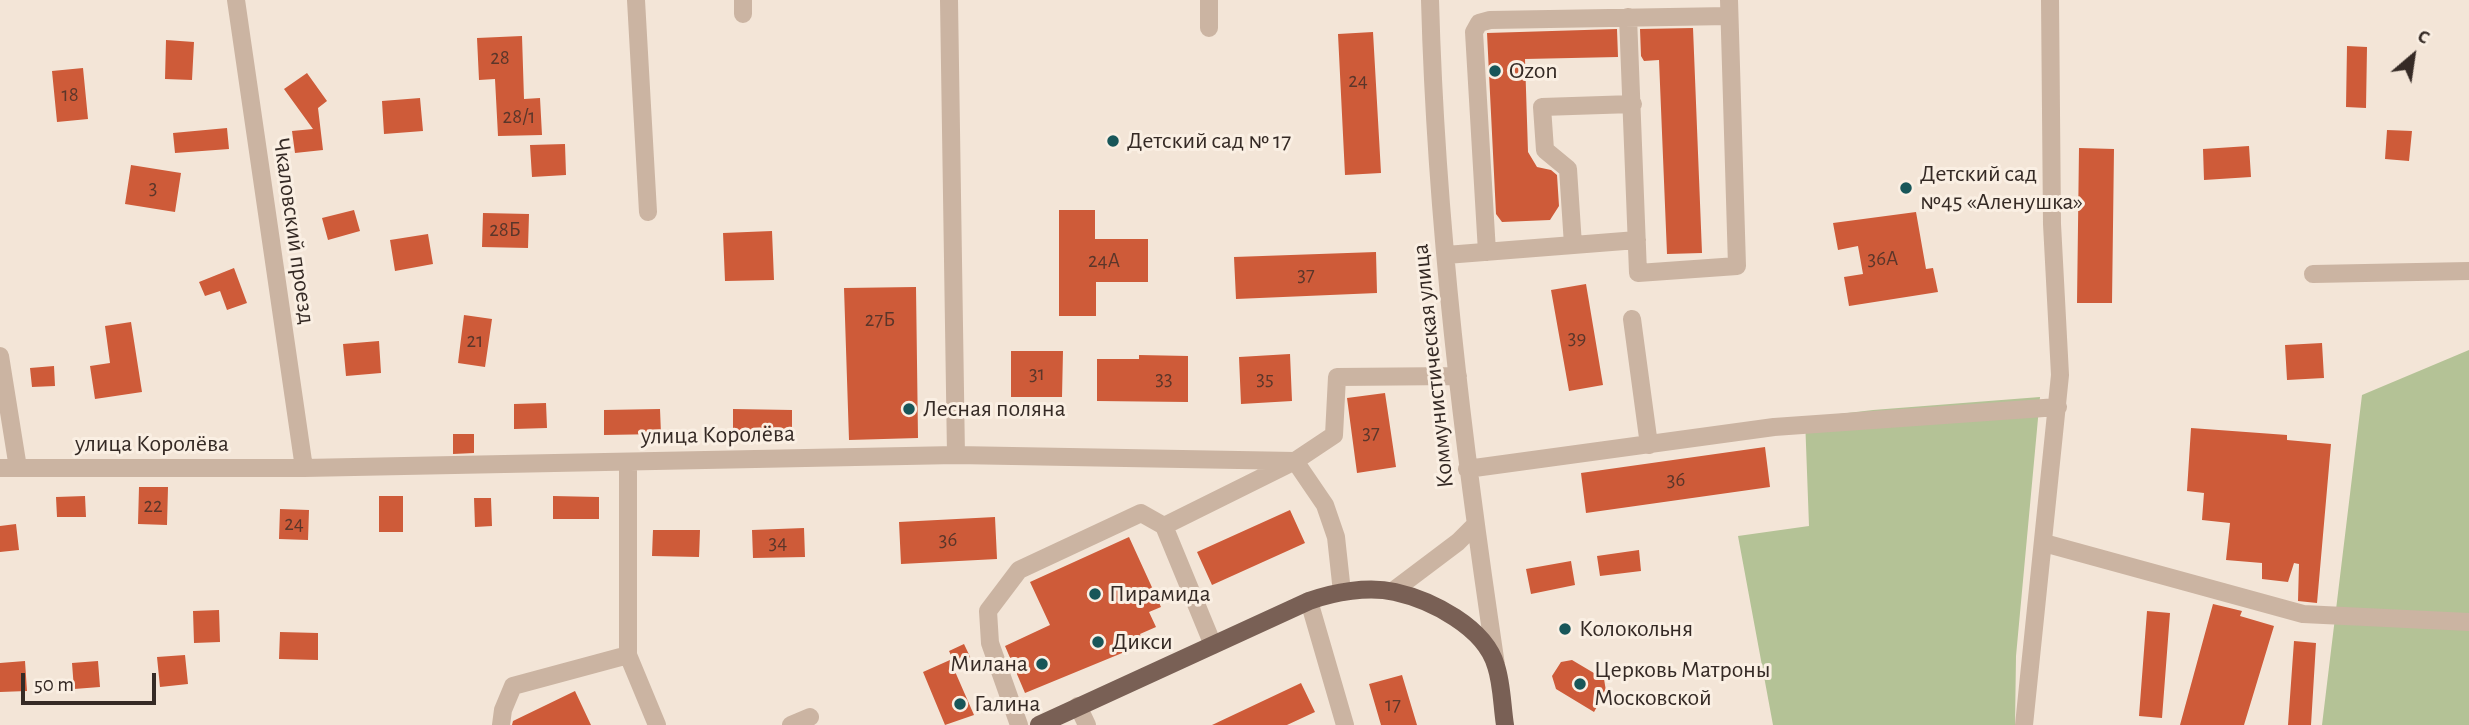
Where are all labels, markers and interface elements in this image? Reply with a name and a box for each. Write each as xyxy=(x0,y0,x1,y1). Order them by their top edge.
north arrow xyxy=(2378,21,2448,91)
text: С xyxy=(2414,26,2433,48)
house number: 28 xyxy=(490,45,510,71)
place label: Ozon xyxy=(1509,57,1558,85)
marker: Ozon xyxy=(1487,63,1503,79)
house number: 24 xyxy=(1348,68,1368,94)
house number: 18 xyxy=(61,82,79,108)
house number: 28/1 xyxy=(503,104,535,130)
place label: Детский сад № 17 xyxy=(1127,127,1291,155)
marker: Детский сад № 17 xyxy=(1105,133,1121,149)
street label: Чкаловский проезд xyxy=(267,136,321,326)
place label: Детский сад №45 «Аленушка» xyxy=(1920,160,2083,216)
house number: 3 xyxy=(149,175,157,201)
marker: Детский сад №45 «Аленушка» xyxy=(1898,180,1914,196)
house number: 28Б xyxy=(489,217,521,243)
street label: Коммунистическая улица xyxy=(1406,242,1460,490)
house number: 36А xyxy=(1868,246,1898,272)
house number: 24А xyxy=(1088,248,1120,274)
house number: 37 xyxy=(1297,262,1315,288)
house number: 27Б xyxy=(865,307,895,333)
house number: 39 xyxy=(1568,325,1586,351)
house number: 21 xyxy=(467,328,483,354)
house number: 31 xyxy=(1029,361,1045,387)
house number: 33 xyxy=(1155,366,1173,392)
house number: 35 xyxy=(1256,366,1274,392)
place label: Лесная поляна xyxy=(923,395,1066,423)
marker: Лесная поляна xyxy=(901,401,917,417)
street label: улица Королёва xyxy=(641,419,795,451)
house number: 37 xyxy=(1362,420,1380,446)
street label: улица Королёва xyxy=(75,430,229,458)
house number: 36 xyxy=(1667,467,1685,493)
house number: 22 xyxy=(143,493,163,519)
house number: 24 xyxy=(284,511,304,537)
house number: 36 xyxy=(939,527,957,553)
house number: 34 xyxy=(769,530,787,556)
place label: Пирамида xyxy=(1109,580,1211,608)
marker: Пирамида xyxy=(1087,586,1103,602)
place label: Колокольня xyxy=(1579,615,1693,643)
marker: Колокольня xyxy=(1557,621,1573,637)
place label: Дикси xyxy=(1112,628,1173,656)
marker: Дикси xyxy=(1090,634,1106,650)
place label: Милана xyxy=(950,650,1028,678)
marker: Милана xyxy=(1034,656,1050,672)
place label: Церковь Матроны Московской xyxy=(1594,656,1770,712)
scale bar xyxy=(24,658,159,702)
text: 50 m xyxy=(34,674,74,695)
marker: Церковь Матроны Московской xyxy=(1572,676,1588,692)
place label: Галина xyxy=(974,690,1041,718)
house number: 17 xyxy=(1385,692,1401,718)
marker: Галина xyxy=(952,696,968,712)

